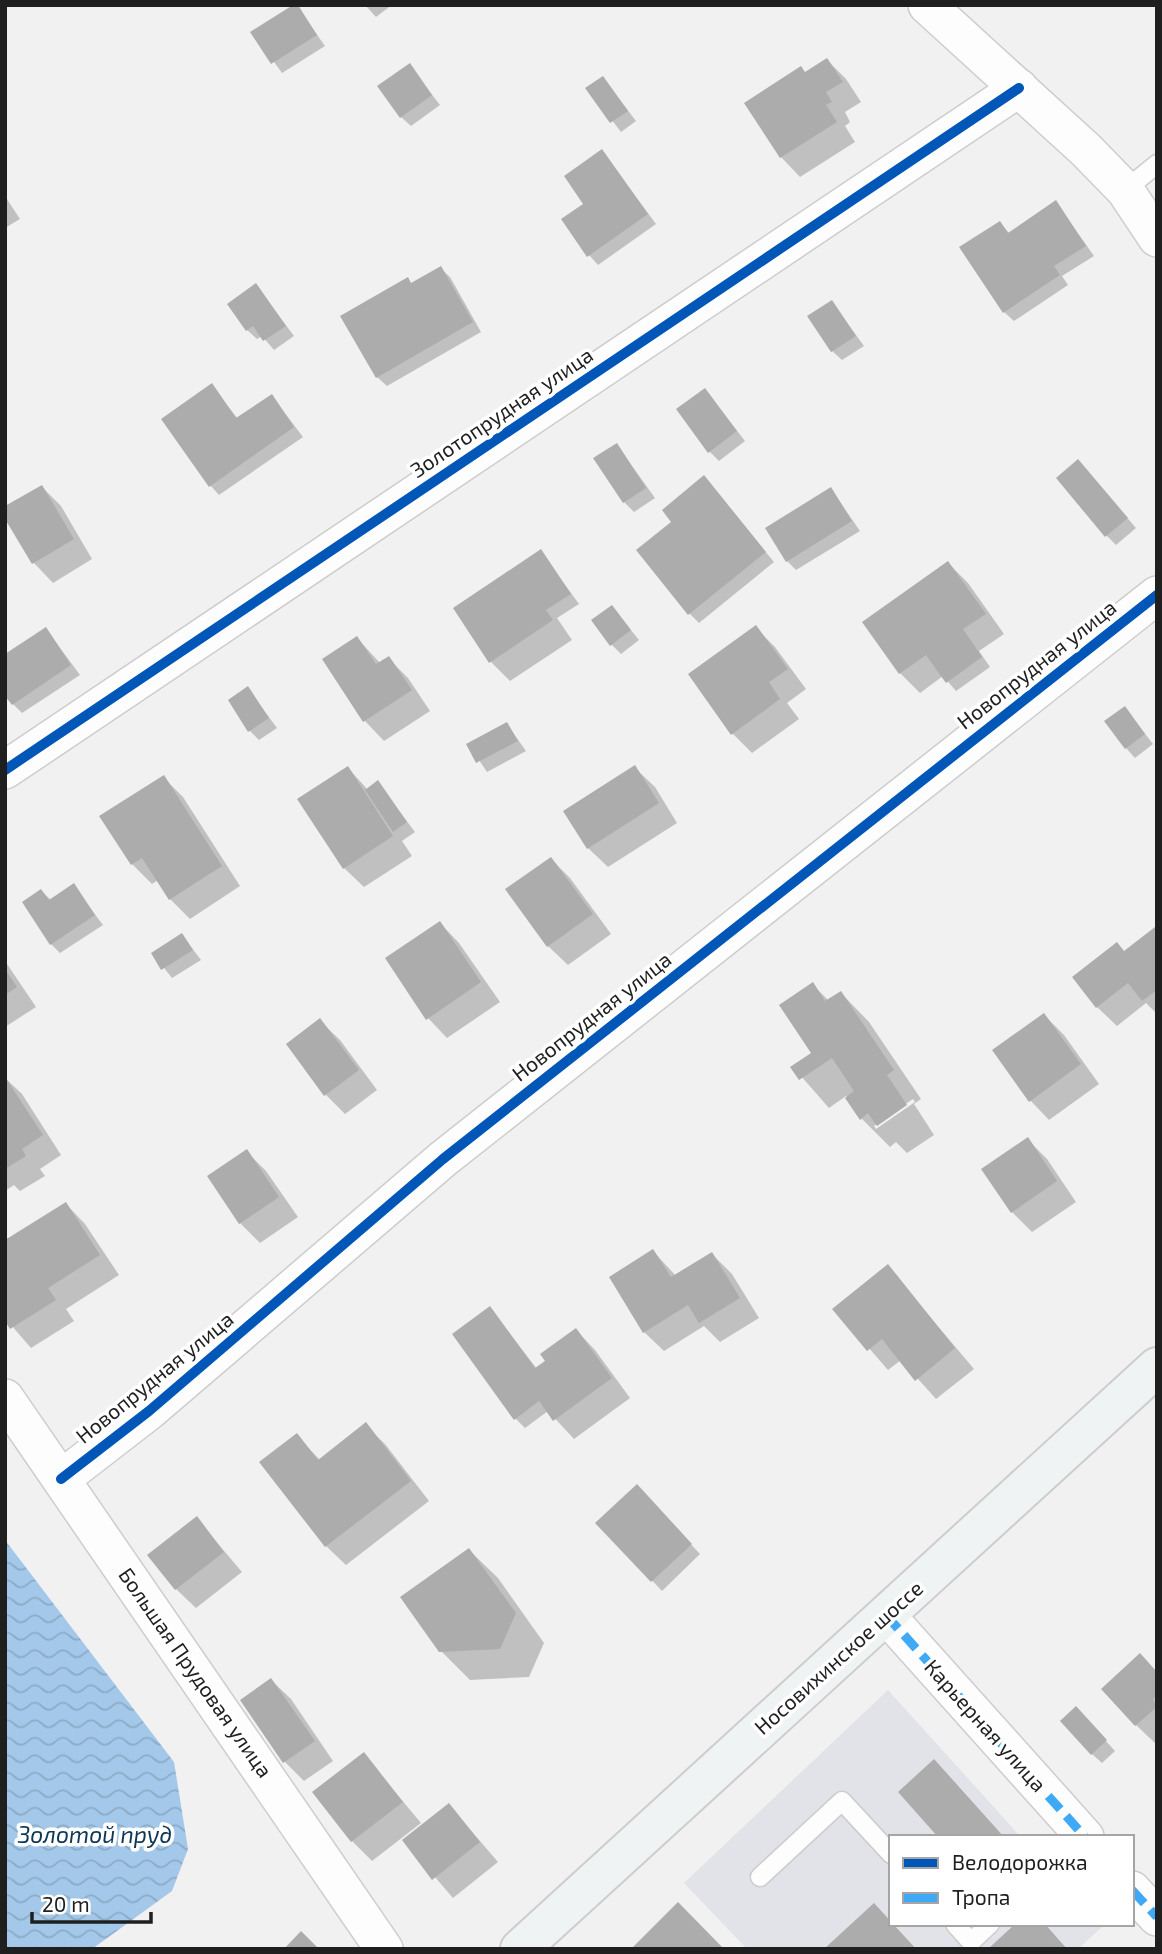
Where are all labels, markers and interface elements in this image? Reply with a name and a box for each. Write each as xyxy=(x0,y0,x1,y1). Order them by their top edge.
street label: Золотопрудная улица xyxy=(405,341,598,483)
street label: Новопрудная улица xyxy=(952,594,1121,735)
street label: Новопрудная улица xyxy=(507,946,676,1087)
street label: Новопрудная улица xyxy=(70,1306,238,1449)
street label: Большая Прудовая улица xyxy=(113,1562,278,1782)
street label: Носовихинское шоссе xyxy=(749,1575,927,1739)
street label: Карьерная улица xyxy=(919,1654,1052,1797)
water label: Золотой пруд xyxy=(17,1820,172,1848)
legend xyxy=(889,1835,1134,1926)
text: Велодорожка xyxy=(952,1849,1088,1874)
scale bar xyxy=(32,1881,150,1925)
text: Тропа xyxy=(952,1884,1010,1909)
text: 20 m xyxy=(42,1891,90,1916)

